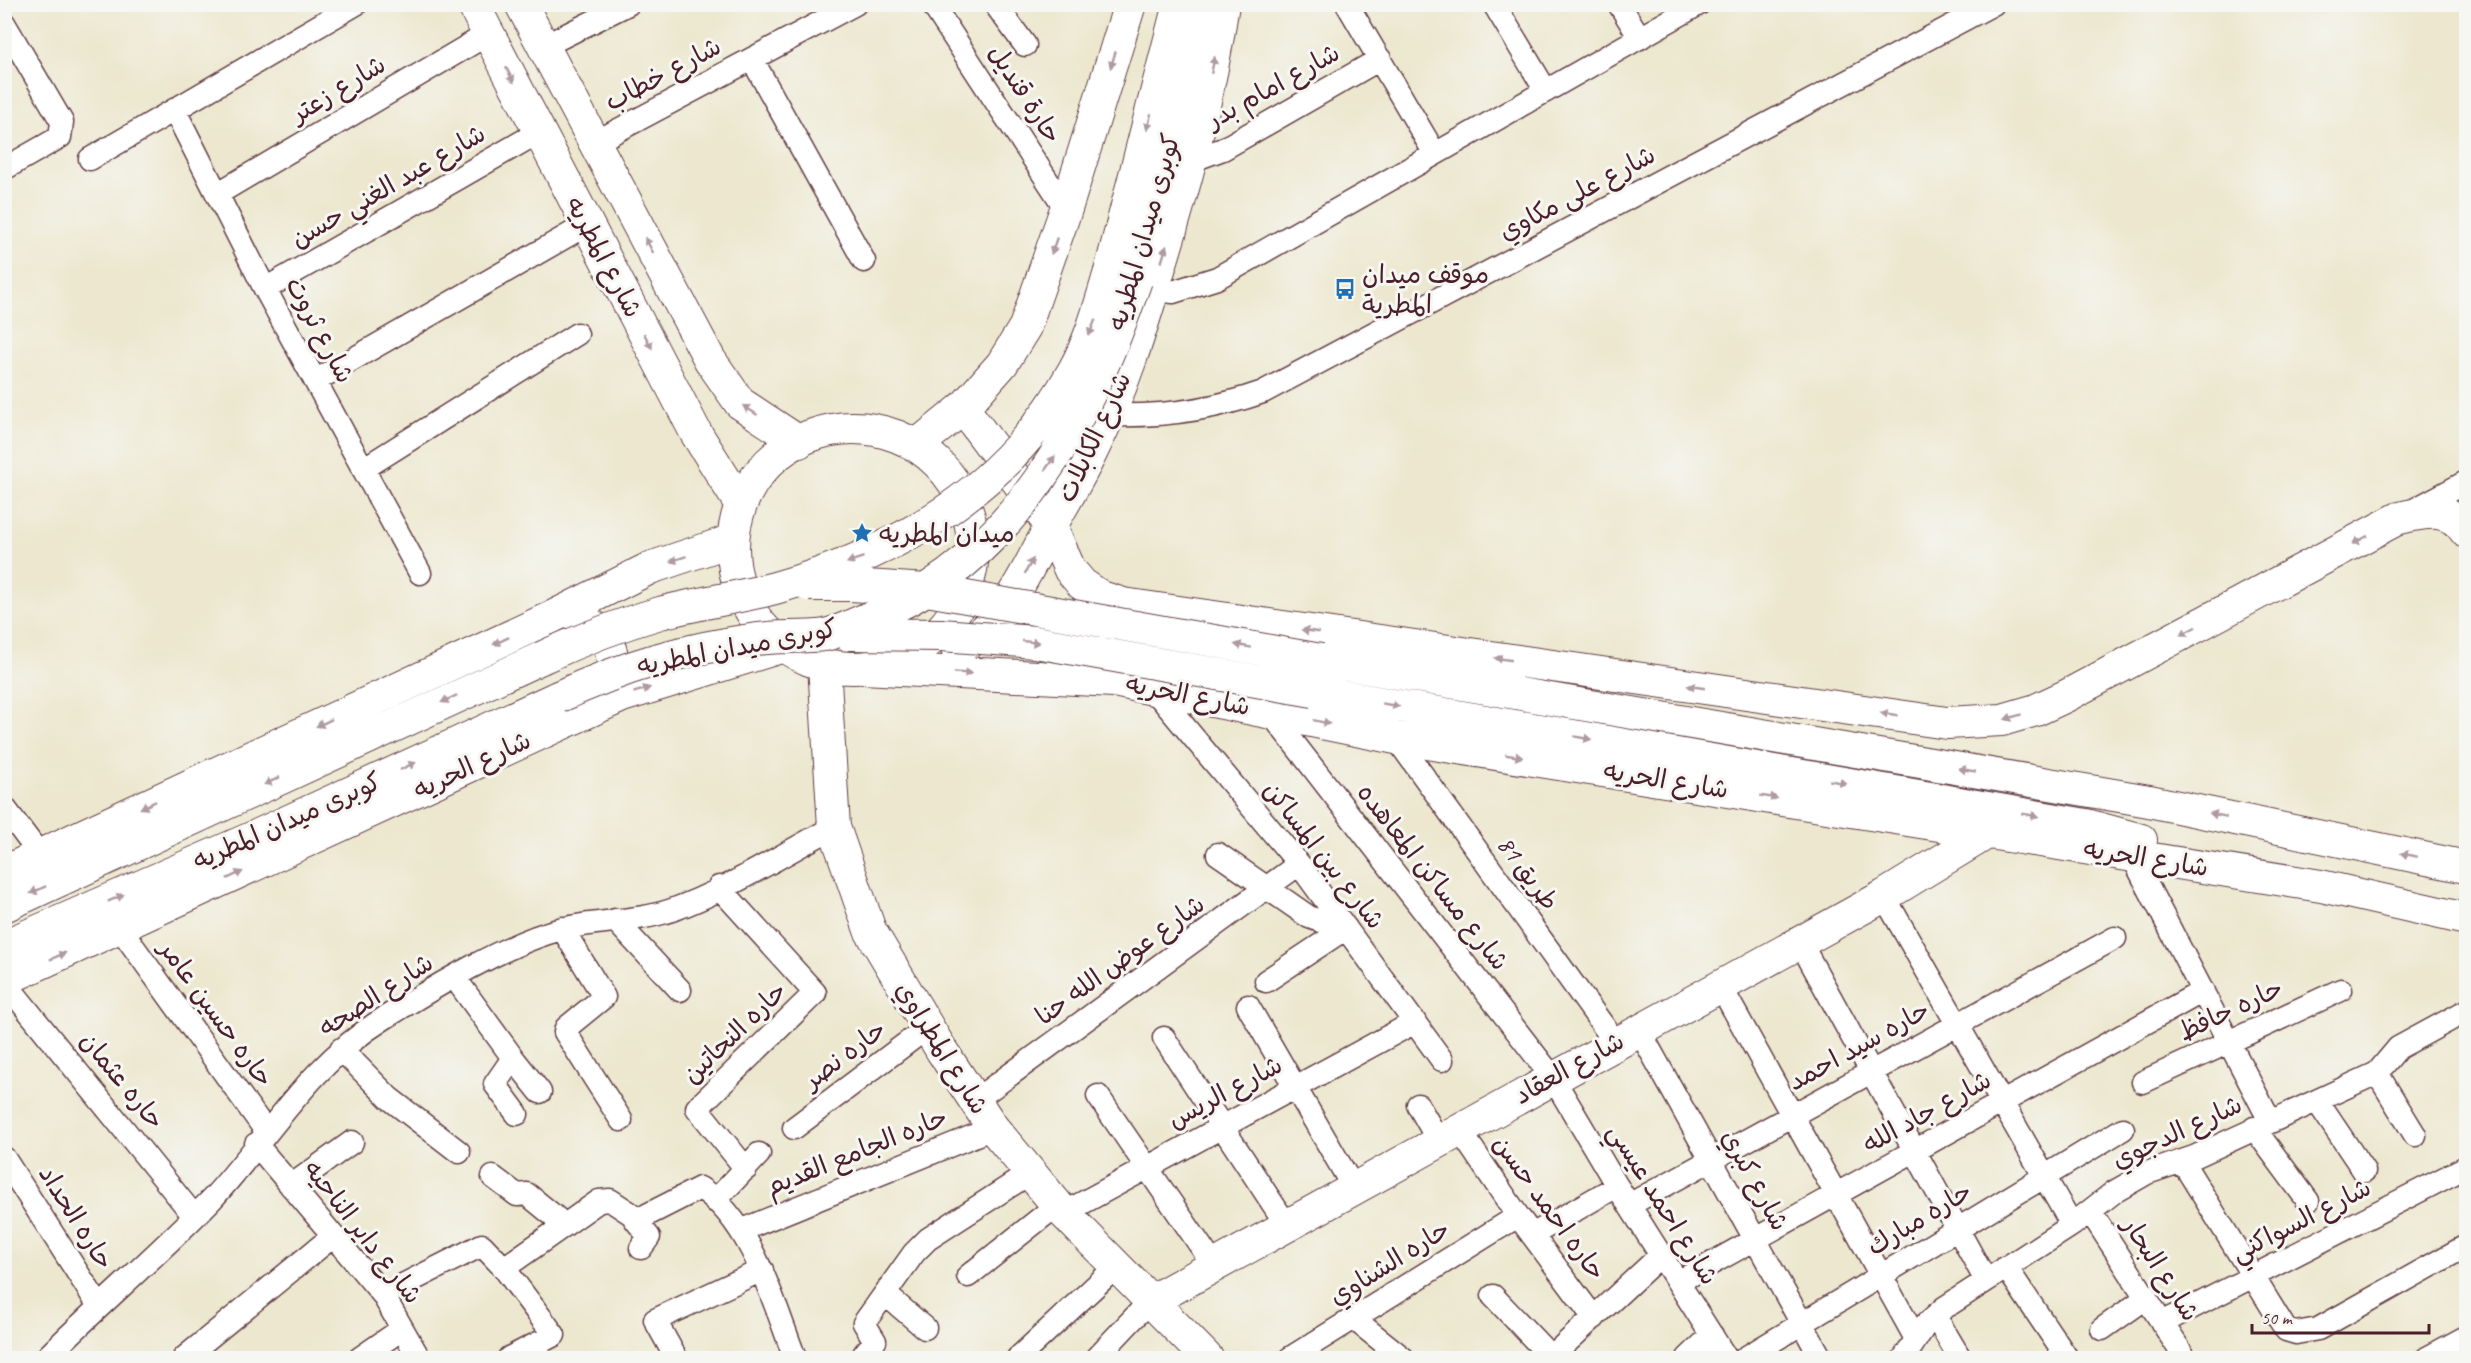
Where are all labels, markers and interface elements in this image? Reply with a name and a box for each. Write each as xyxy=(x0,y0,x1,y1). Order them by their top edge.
street label: شارع خطاب xyxy=(599,30,727,119)
street label: شارع امام بدر xyxy=(1199,36,1347,140)
street label: حارة قنديل xyxy=(981,38,1069,150)
street label: شارع زعتر xyxy=(283,48,392,132)
one-way arrow xyxy=(1108,51,1117,69)
one-way arrow xyxy=(1209,55,1218,74)
one-way arrow xyxy=(505,67,514,84)
one-way arrow xyxy=(1143,113,1153,131)
street label: شارع عبد الغني حسن xyxy=(285,117,494,260)
street label: كوبرى ميدان المطريه xyxy=(1100,130,1188,334)
street label: شارع على مكاوي xyxy=(1493,138,1662,250)
street label: شارع المطريه xyxy=(557,191,650,324)
one-way arrow xyxy=(644,236,654,253)
one-way arrow xyxy=(1048,237,1058,255)
one-way arrow xyxy=(1160,245,1169,263)
place label: موقف ميدان المطرية xyxy=(1362,258,1489,321)
street label: شارع ثروت xyxy=(277,271,362,389)
bus stop icon: موقف ميدان المطرية xyxy=(1333,277,1357,301)
one-way arrow xyxy=(1087,319,1097,337)
one-way arrow xyxy=(643,333,653,350)
street label: شارع الكابلات xyxy=(1049,367,1139,508)
one-way arrow xyxy=(742,405,758,416)
one-way arrow xyxy=(1044,455,1056,471)
place label: ميدان المطريه xyxy=(879,517,1015,550)
place icon: ميدان المطريه xyxy=(850,521,874,545)
one-way arrow xyxy=(2351,535,2368,545)
one-way arrow xyxy=(669,554,687,564)
one-way arrow xyxy=(846,556,864,566)
one-way arrow xyxy=(1024,558,1034,575)
street label: كوبرى ميدان المطريه xyxy=(634,611,840,683)
one-way arrow xyxy=(1300,626,1319,635)
one-way arrow xyxy=(2179,627,2196,636)
one-way arrow xyxy=(493,636,510,645)
one-way arrow xyxy=(1022,637,1041,647)
one-way arrow xyxy=(1233,641,1252,650)
one-way arrow xyxy=(1493,654,1512,663)
street label: شارع الحريه xyxy=(1123,667,1253,724)
one-way arrow xyxy=(954,669,973,678)
one-way arrow xyxy=(1686,682,1705,691)
one-way arrow xyxy=(633,685,651,694)
one-way arrow xyxy=(440,694,458,704)
one-way arrow xyxy=(1382,700,1401,709)
one-way arrow xyxy=(1879,709,1898,718)
one-way arrow xyxy=(2004,713,2022,722)
one-way arrow xyxy=(316,718,333,727)
one-way arrow xyxy=(1313,718,1332,727)
street label: شارع الحريه xyxy=(408,723,536,807)
one-way arrow xyxy=(1574,734,1593,743)
one-way arrow xyxy=(1505,752,1524,761)
street label: شارع الحريه xyxy=(1601,754,1731,807)
one-way arrow xyxy=(400,761,418,771)
street label: كوبرى ميدان المطريه xyxy=(188,765,386,877)
one-way arrow xyxy=(1957,765,1976,774)
street label: شارع بين المساكن xyxy=(1255,774,1392,936)
one-way arrow xyxy=(264,776,281,785)
street label: شارع مساكن المعاهده xyxy=(1349,777,1516,978)
one-way arrow xyxy=(1828,777,1847,786)
one-way arrow xyxy=(1759,792,1778,801)
one-way arrow xyxy=(139,801,156,810)
one-way arrow xyxy=(2209,810,2228,819)
one-way arrow xyxy=(2020,811,2039,820)
street label: طريق 81 xyxy=(1490,829,1566,917)
street label: شارع الحريه xyxy=(2081,832,2211,885)
one-way arrow xyxy=(2400,850,2419,859)
one-way arrow xyxy=(227,870,245,880)
one-way arrow xyxy=(30,885,47,894)
street label: شارع عوض الله حنا xyxy=(1029,887,1212,1033)
one-way arrow xyxy=(107,893,124,902)
street label: حاره حسين عامر xyxy=(151,932,280,1093)
street label: شارع الصحه xyxy=(312,946,440,1045)
one-way arrow xyxy=(49,952,66,961)
street label: حاره حافظ xyxy=(2173,972,2287,1048)
street label: حاره النحاتين xyxy=(675,975,793,1091)
street label: شارع المطراوي xyxy=(886,975,996,1122)
street label: حاره سيد احمد xyxy=(1782,994,1934,1098)
street label: حاره نصر xyxy=(795,1013,892,1098)
street label: شارع العقاد xyxy=(1508,1024,1630,1113)
street label: حاره عثمان xyxy=(73,1025,171,1135)
street label: شارع الريس xyxy=(1162,1048,1288,1137)
street label: شارع جاد الله xyxy=(1857,1063,1998,1162)
street label: شارع الدجوي xyxy=(2107,1087,2248,1178)
street label: حاره الجامع القديم xyxy=(761,1101,952,1206)
street label: شارع احمد عيسي xyxy=(1595,1117,1726,1294)
street label: شارع كبري xyxy=(1712,1124,1796,1237)
street label: حاره احمد حسن xyxy=(1485,1128,1613,1286)
street label: شارع داير الناحيه xyxy=(296,1153,429,1311)
street label: حاره الحداد xyxy=(31,1159,121,1275)
street label: شارع السواكني xyxy=(2225,1171,2379,1275)
street label: حاره مبارك xyxy=(1861,1175,1977,1263)
street label: شارع البحار xyxy=(2113,1209,2207,1328)
street label: حاره الشناوي xyxy=(1323,1213,1456,1315)
scale bar xyxy=(2252,1297,2429,1335)
text: 50 m xyxy=(2261,1307,2294,1329)

